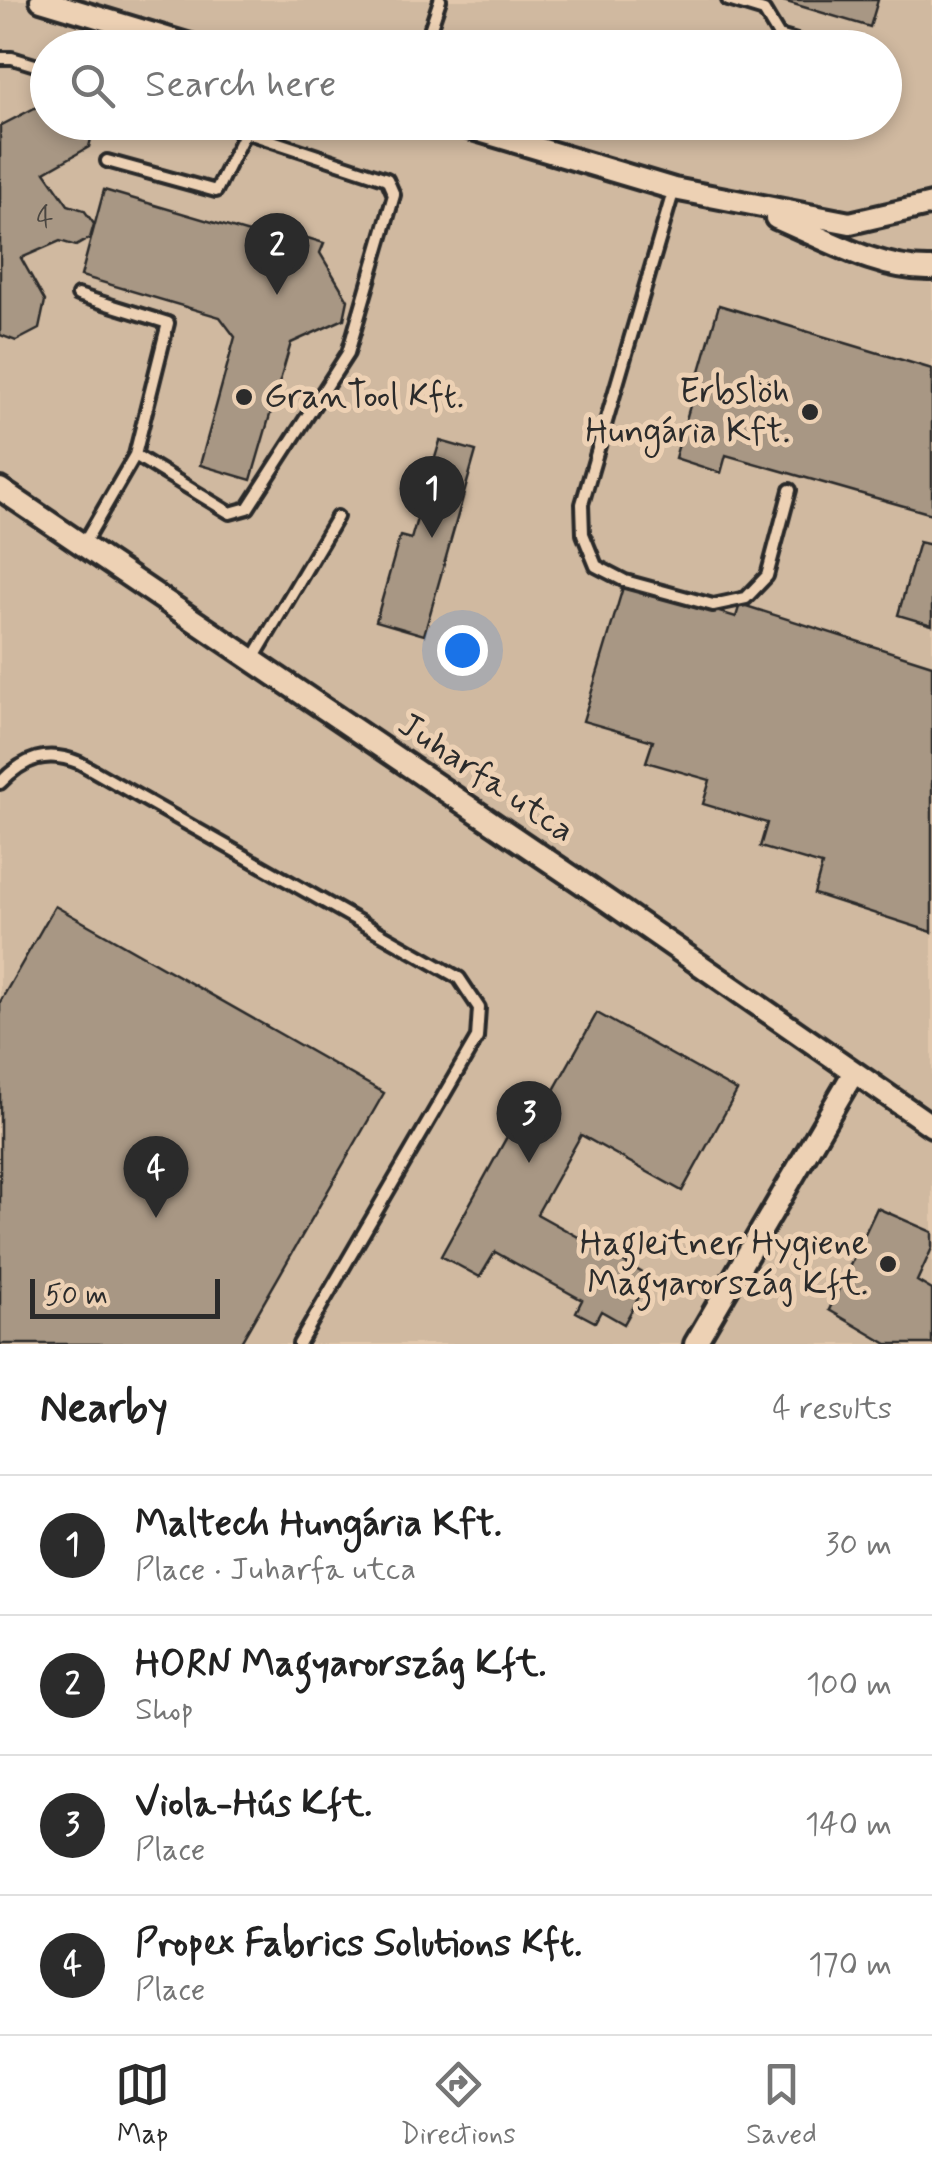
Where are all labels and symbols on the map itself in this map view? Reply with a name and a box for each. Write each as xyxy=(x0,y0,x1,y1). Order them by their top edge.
house number: 4 xyxy=(36,198,54,237)
pin: 2 xyxy=(244,212,310,295)
place label: Erbslöh Hungária Kft. xyxy=(585,369,790,458)
place label: GranTool Kft. xyxy=(264,374,464,420)
marker: GranTool Kft. xyxy=(233,386,255,408)
marker: Erbslöh Hungária Kft. xyxy=(799,401,821,423)
pin: 1 xyxy=(400,456,464,538)
your location xyxy=(437,625,488,676)
street label: Juharfa utca xyxy=(389,702,583,854)
pin: 3 xyxy=(496,1080,562,1163)
pin: 4 xyxy=(124,1136,188,1218)
place label: Hagleitner Hygiene Magyarország Kft. xyxy=(580,1221,868,1311)
marker: Hagleitner Hygiene Magyarország Kft. xyxy=(877,1253,899,1275)
scale bar xyxy=(30,1274,220,1318)

